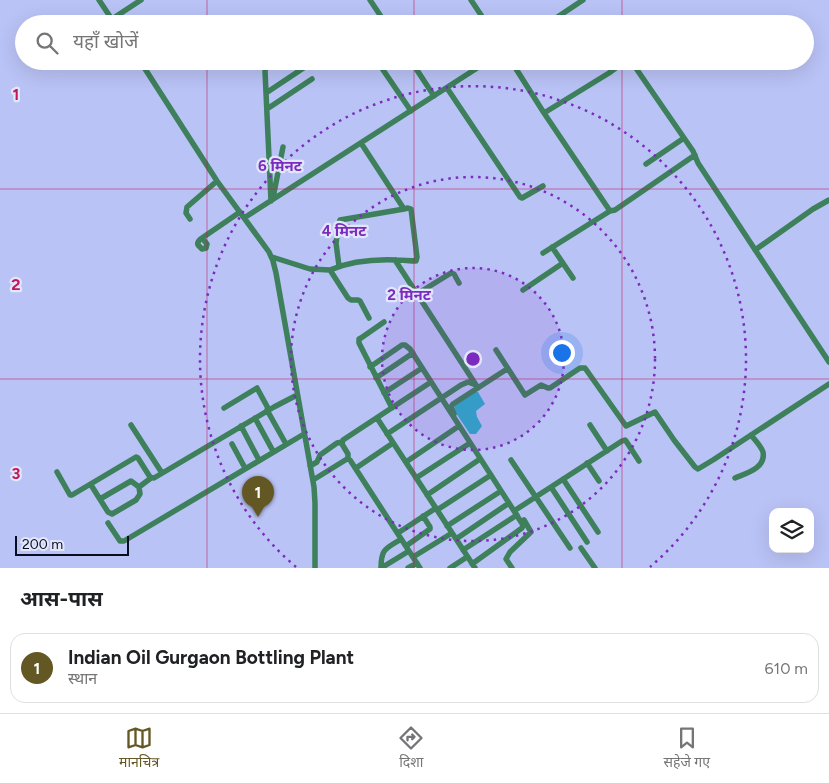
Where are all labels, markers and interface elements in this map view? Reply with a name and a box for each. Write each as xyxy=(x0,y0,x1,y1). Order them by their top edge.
search box xyxy=(15,15,814,70)
icon: search xyxy=(33,29,61,57)
text: यहाँ खोजें xyxy=(73,30,138,53)
text: 1 xyxy=(13,85,19,104)
text: 6 मिनट xyxy=(258,157,303,175)
text: 4 मिनट xyxy=(322,222,367,240)
text: 2 xyxy=(11,275,21,294)
text: 2 मिनट xyxy=(387,286,432,304)
your location xyxy=(549,340,575,366)
centre of rings xyxy=(464,350,482,368)
text: 3 xyxy=(12,464,21,483)
pin: 1 xyxy=(242,476,274,517)
map controls xyxy=(769,508,814,553)
button: layers xyxy=(769,508,814,553)
scale bar xyxy=(15,533,129,556)
text: 200 m xyxy=(22,536,63,553)
text: आस-पास xyxy=(20,586,103,611)
text: Indian Oil Gurgaon Bottling Plant xyxy=(68,646,354,669)
text: 1 xyxy=(34,659,40,678)
text: 610 m xyxy=(765,659,808,678)
text: स्थान xyxy=(68,669,97,688)
tab: मानचित्र xyxy=(119,724,159,773)
tab: दिशा xyxy=(397,724,425,773)
tab: सहेजे गए xyxy=(664,724,710,773)

